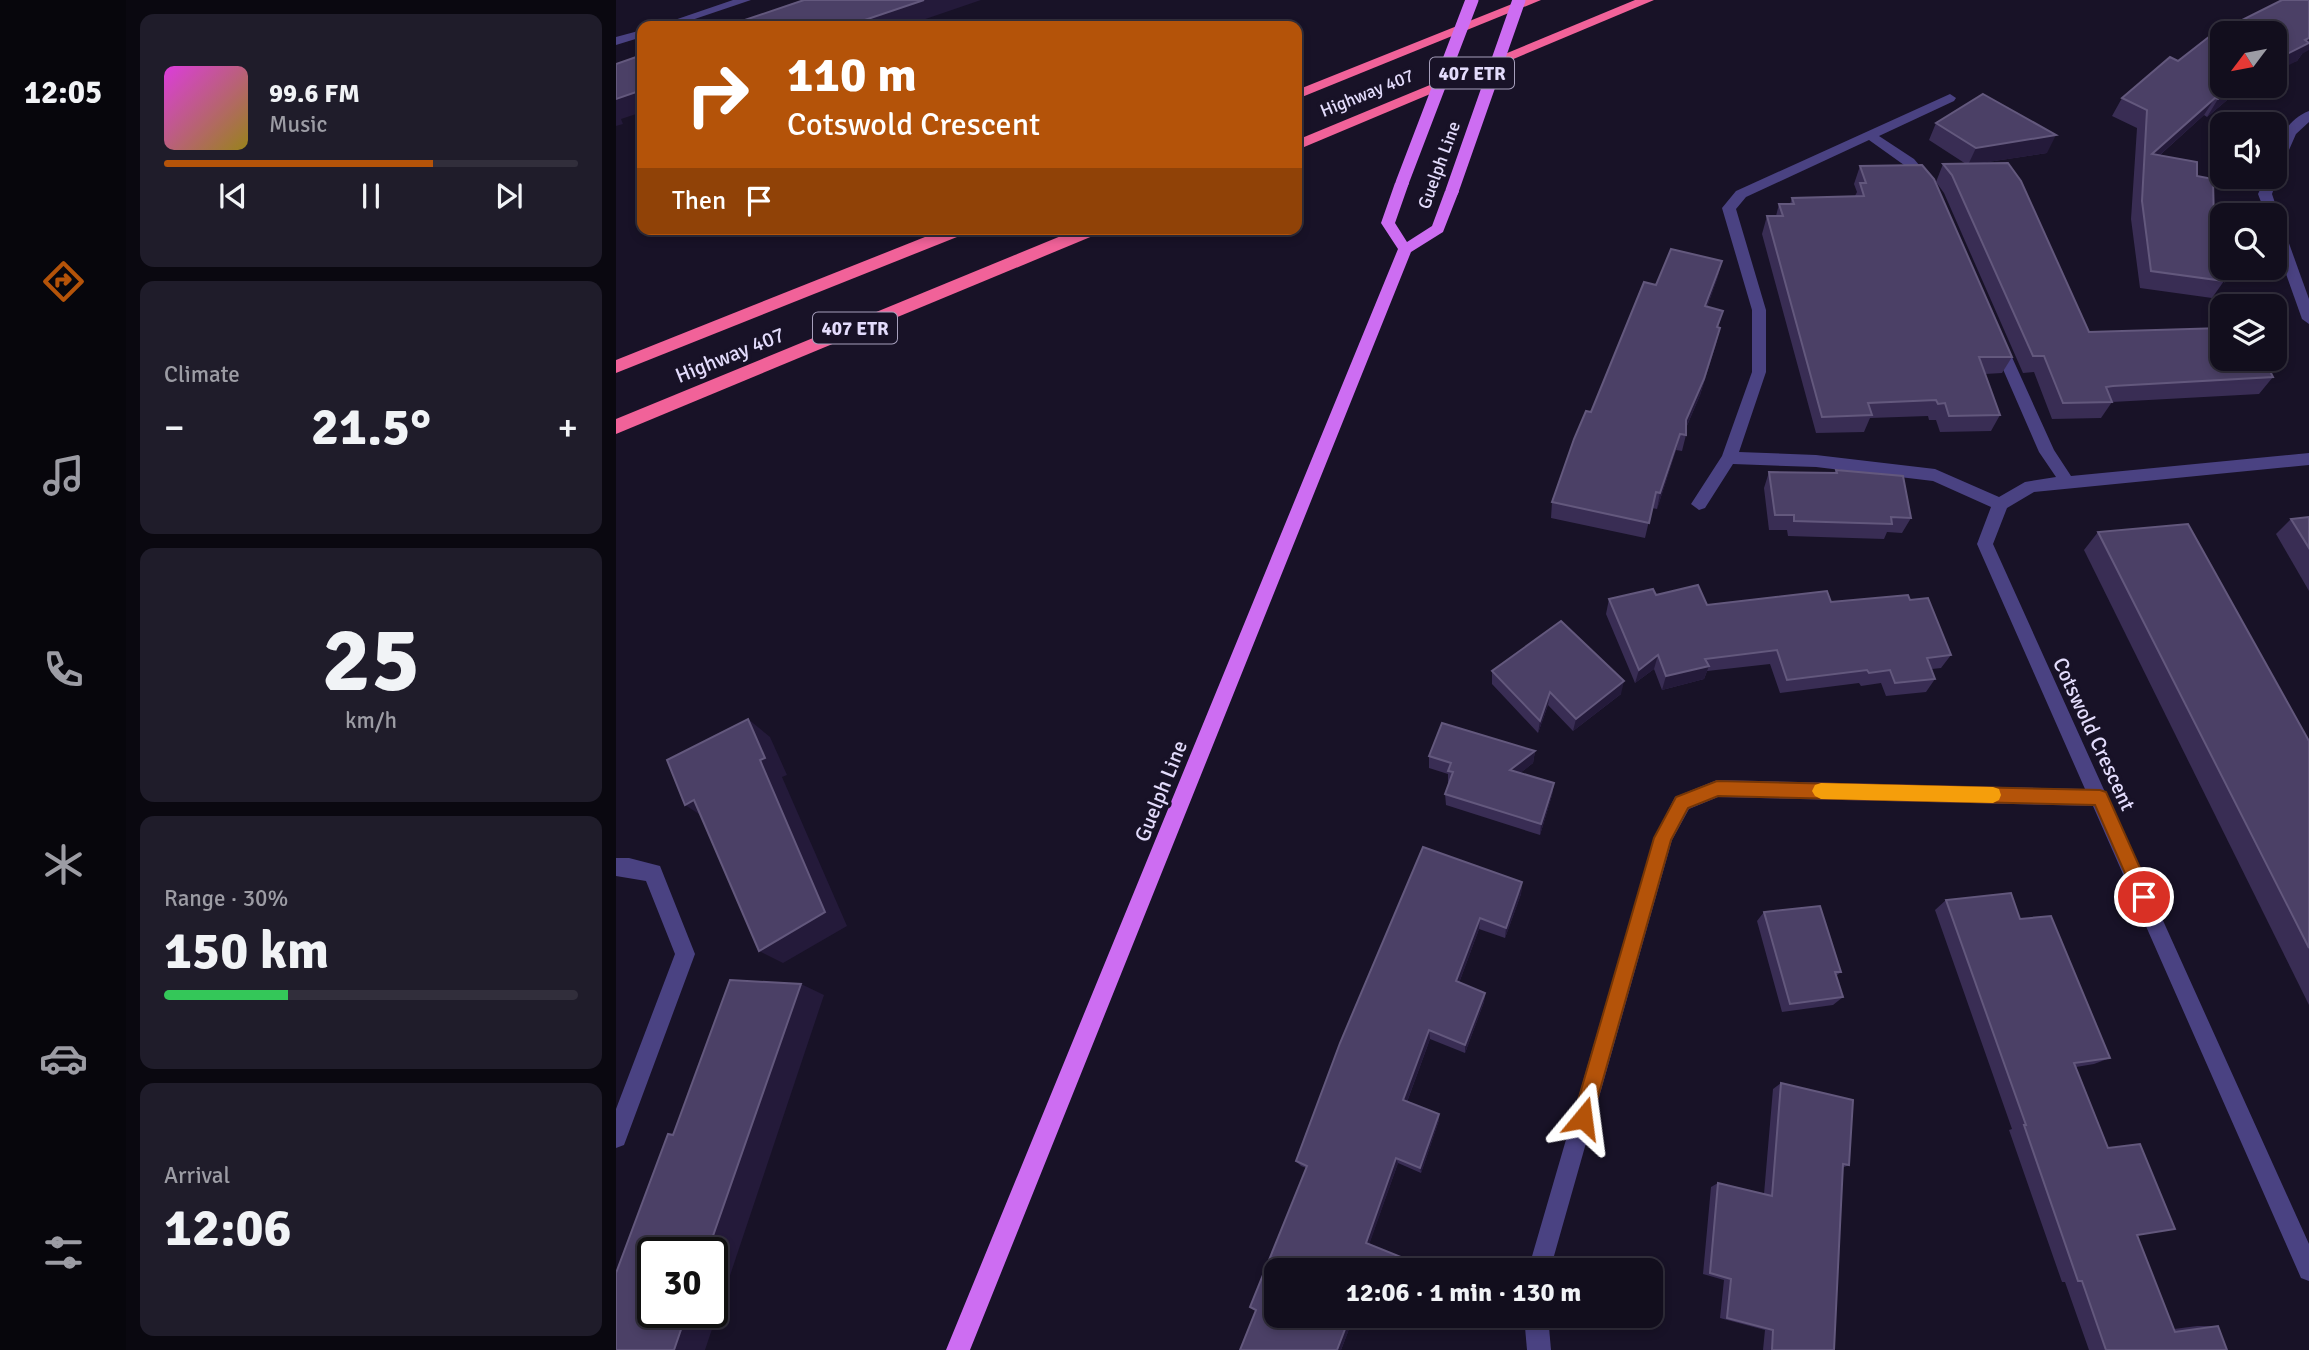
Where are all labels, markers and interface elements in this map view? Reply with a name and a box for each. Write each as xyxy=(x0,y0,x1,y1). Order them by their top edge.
north arrow xyxy=(2210,21,2287,98)
map controls xyxy=(2210,21,2287,371)
text: 110 m xyxy=(787,45,917,105)
icon: right xyxy=(672,49,763,140)
road number: 407 ETR xyxy=(1430,58,1514,88)
street label: Highway 407 xyxy=(1317,64,1417,122)
text: 12:05 xyxy=(24,73,102,112)
text: 99.6 FM xyxy=(269,78,360,110)
text: Cotswold Crescent xyxy=(787,105,1040,144)
text: Music xyxy=(269,110,327,139)
button: sound xyxy=(2210,112,2287,189)
street label: Guelph Line xyxy=(1413,118,1465,212)
icon: previous xyxy=(214,177,252,215)
icon: pause xyxy=(352,177,390,215)
icon: next xyxy=(490,177,528,215)
icon: arrive xyxy=(740,182,778,220)
text: Then xyxy=(672,185,726,217)
button: search xyxy=(2210,203,2287,280)
icon: directions xyxy=(39,257,88,306)
button: layers xyxy=(2210,294,2287,371)
road number: 407 ETR xyxy=(813,312,897,344)
street label: Highway 407 xyxy=(671,321,789,389)
text: Climate xyxy=(164,360,240,389)
text: 21.5° xyxy=(311,395,431,459)
text: − xyxy=(164,404,185,451)
text: + xyxy=(557,404,578,451)
icon: music xyxy=(39,451,88,500)
text: 25 xyxy=(322,604,420,717)
icon: phone xyxy=(39,645,88,694)
street label: Cotswold Crescent xyxy=(2047,653,2141,815)
text: km/h xyxy=(345,706,397,735)
street label: Guelph Line xyxy=(1129,737,1193,845)
icon: climate xyxy=(39,840,88,889)
pin xyxy=(2114,867,2174,927)
icon: arrive xyxy=(2125,878,2163,916)
text: Range · 30% xyxy=(164,884,288,913)
text: 150 km xyxy=(164,919,329,983)
icon: car xyxy=(39,1034,88,1083)
position arrow xyxy=(1546,1081,1620,1155)
text: Arrival xyxy=(164,1161,230,1190)
text: 12:06 xyxy=(164,1196,292,1260)
icon: filters xyxy=(39,1228,88,1277)
speed limit sign: 30 xyxy=(637,1237,728,1328)
text: 12:06 · 1 min · 130 m xyxy=(1346,1277,1581,1309)

